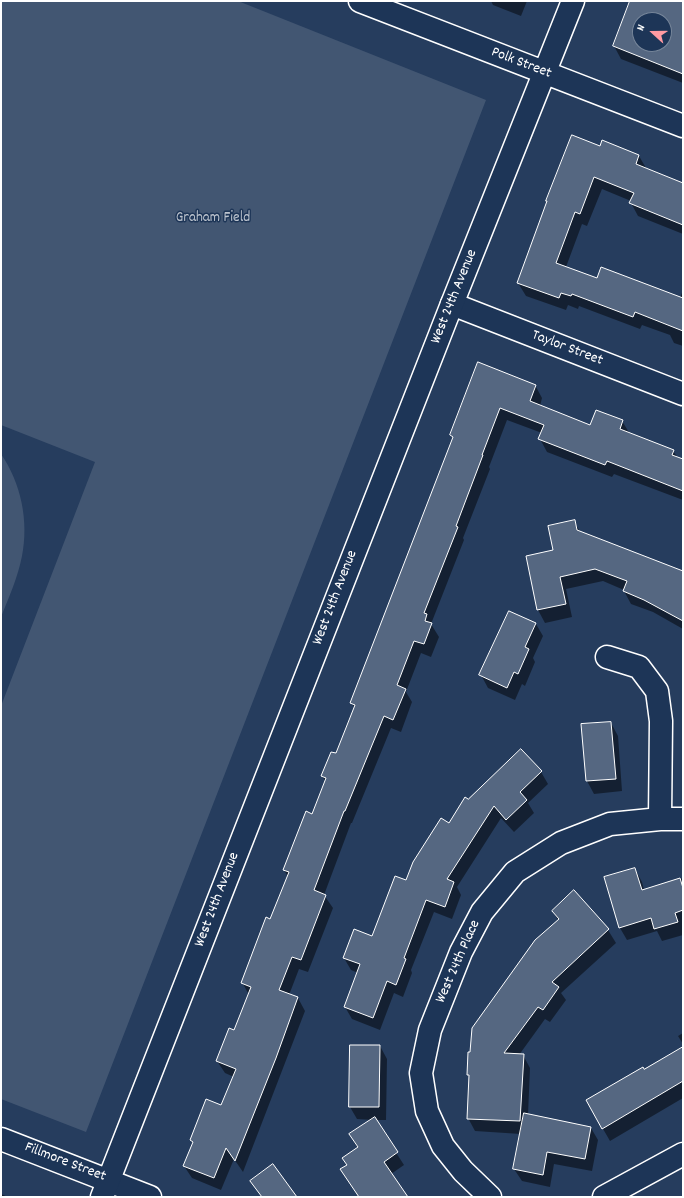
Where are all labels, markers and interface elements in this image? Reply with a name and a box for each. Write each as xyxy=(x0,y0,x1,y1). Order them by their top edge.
north arrow xyxy=(632,12,672,52)
text: N xyxy=(633,23,650,33)
street label: Polk Street xyxy=(488,44,554,84)
park label: Graham Field xyxy=(176,210,250,228)
street label: West 24th Avenue xyxy=(428,247,482,347)
street label: Taylor Street xyxy=(529,327,605,371)
street label: West 24th Avenue xyxy=(310,548,362,648)
street label: West 24th Avenue xyxy=(192,850,244,950)
street label: West 24th Place xyxy=(433,918,485,1006)
street label: Fillmore Street xyxy=(22,1139,108,1187)

